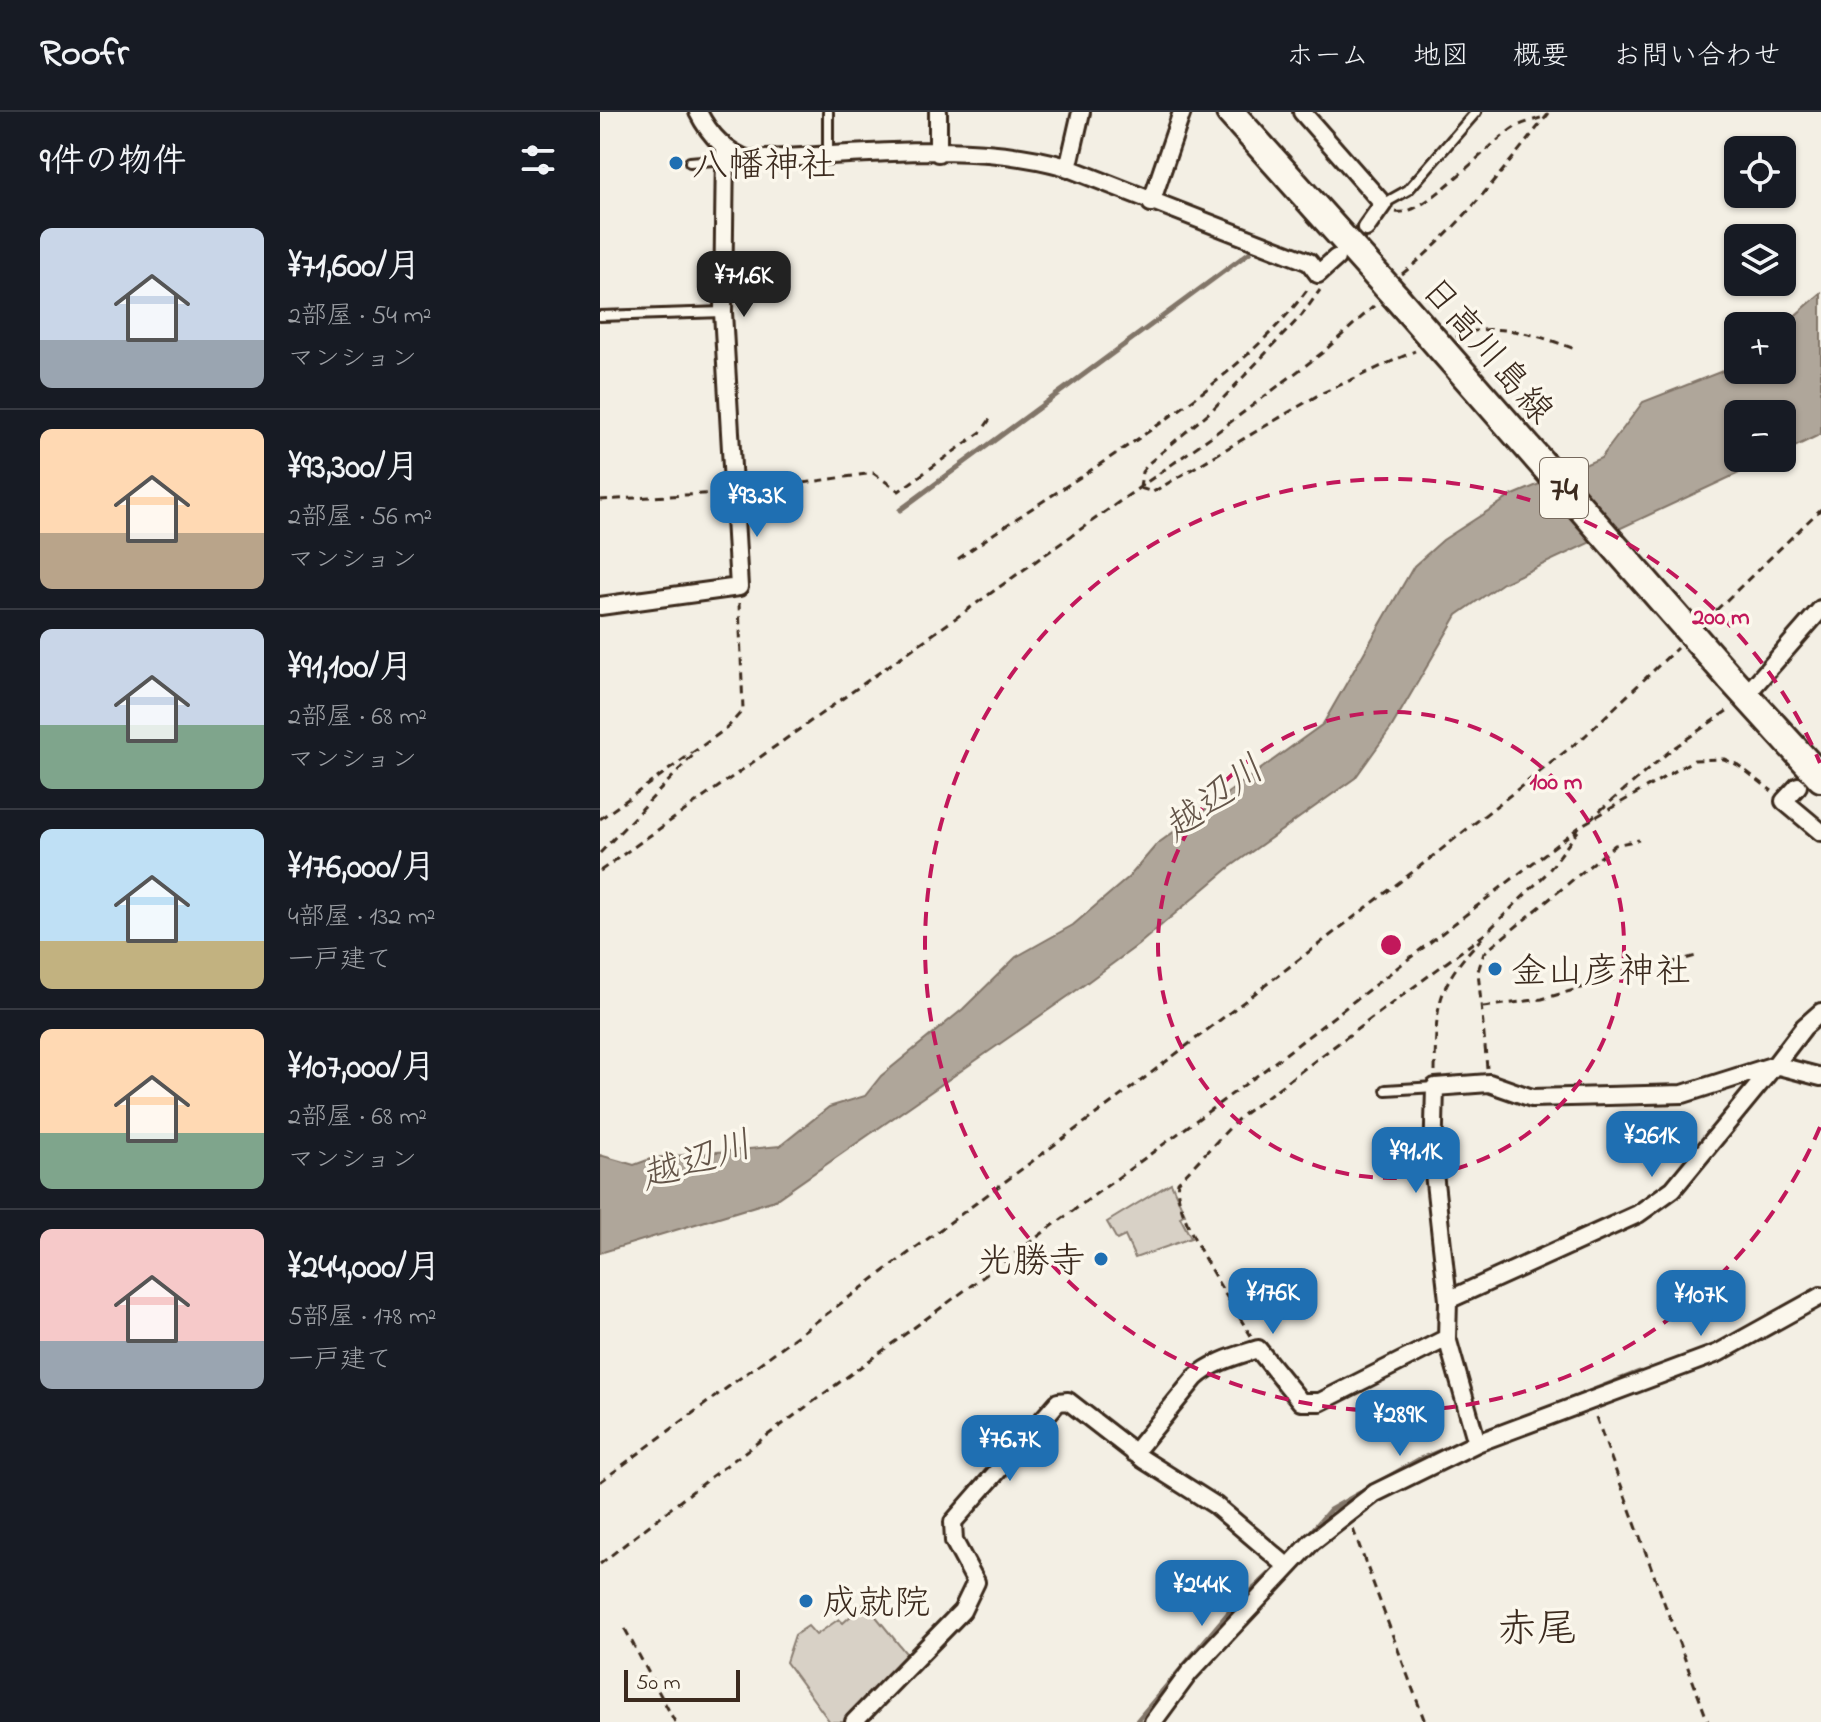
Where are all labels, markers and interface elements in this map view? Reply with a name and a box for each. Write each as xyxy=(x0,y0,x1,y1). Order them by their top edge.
text: Roofr xyxy=(40,27,129,83)
text: ホーム xyxy=(1286,37,1369,78)
text: 地図 xyxy=(1413,37,1469,78)
text: 概要 xyxy=(1513,37,1569,78)
text: お問い合わせ xyxy=(1613,37,1781,78)
map controls xyxy=(1724,136,1796,472)
button: locate xyxy=(1724,136,1796,208)
text: 9件の物件 xyxy=(40,138,186,188)
icon: filters xyxy=(516,138,560,182)
place label: 八幡神社 xyxy=(692,141,836,194)
marker: 八幡神社 xyxy=(667,154,685,172)
button: layers xyxy=(1724,224,1796,296)
text: ¥71,600/月 xyxy=(288,243,421,293)
pin: ¥71.6K xyxy=(679,251,809,319)
text: ¥71.6K xyxy=(715,258,773,296)
icon: home xyxy=(104,260,200,356)
street label: 日高川島線 xyxy=(1407,267,1565,437)
text: 2部屋 · 54 m² xyxy=(288,298,431,336)
button: + xyxy=(1724,312,1796,384)
text: マンション xyxy=(288,341,417,379)
button: − xyxy=(1724,400,1796,472)
text: ¥93,300/月 xyxy=(288,444,419,494)
road number: 74 xyxy=(1540,458,1588,518)
icon: home xyxy=(104,461,200,557)
pin: ¥93.3K xyxy=(692,471,822,539)
text: ¥93.3K xyxy=(728,478,786,516)
text: 2部屋 · 56 m² xyxy=(288,499,432,537)
text: マンション xyxy=(288,542,417,580)
text: 200 m xyxy=(1691,601,1750,636)
text: ¥91,100/月 xyxy=(288,644,413,694)
icon: home xyxy=(104,661,200,757)
text: 2部屋 · 68 m² xyxy=(288,699,427,737)
text: マンション xyxy=(288,742,417,780)
water label: 越辺川 xyxy=(1152,744,1278,857)
text: 100 m xyxy=(1530,766,1583,801)
text: ¥176,000/月 xyxy=(288,844,436,894)
icon: home xyxy=(104,861,200,957)
text: 4部屋 · 132 m² xyxy=(288,899,436,937)
centre of rings xyxy=(1377,931,1405,959)
text: 一戸建て xyxy=(288,942,392,980)
place label: 金山彦神社 xyxy=(1511,947,1691,1000)
marker: 金山彦神社 xyxy=(1486,960,1504,978)
text: ¥107,000/月 xyxy=(288,1044,435,1094)
icon: home xyxy=(104,1061,200,1157)
text: 2部屋 · 68 m² xyxy=(288,1099,427,1137)
pin: ¥261K xyxy=(1596,1111,1708,1179)
text: ¥261K xyxy=(1624,1118,1680,1156)
water label: 越辺川 xyxy=(633,1119,760,1207)
pin: ¥91.1K xyxy=(1351,1127,1481,1195)
text: ¥91.1K xyxy=(1390,1134,1442,1172)
text: マンション xyxy=(288,1142,417,1180)
place label: 光勝寺 xyxy=(977,1237,1085,1290)
text: ¥244,000/月 xyxy=(288,1244,441,1294)
marker: 光勝寺 xyxy=(1092,1250,1110,1268)
icon: home xyxy=(104,1261,200,1357)
pin: ¥176K xyxy=(1217,1268,1329,1336)
pin: ¥107K xyxy=(1645,1270,1757,1338)
text: ¥176K xyxy=(1246,1275,1300,1313)
text: ¥107K xyxy=(1675,1277,1727,1315)
text: 5部屋 · 178 m² xyxy=(288,1299,437,1337)
text: 一戸建て xyxy=(288,1342,392,1380)
pin: ¥289K xyxy=(1344,1390,1456,1458)
text: ¥289K xyxy=(1373,1397,1427,1435)
pin: ¥76.7K xyxy=(945,1415,1075,1483)
text: ¥76.7K xyxy=(980,1422,1040,1460)
pin: ¥244K xyxy=(1146,1560,1258,1628)
text: ¥244K xyxy=(1173,1567,1231,1605)
place label: 成就院 xyxy=(822,1579,930,1632)
marker: 成就院 xyxy=(797,1592,815,1610)
district label: 赤尾 xyxy=(1497,1602,1577,1661)
scale bar xyxy=(624,1666,740,1702)
text: 50 m xyxy=(636,1668,681,1700)

